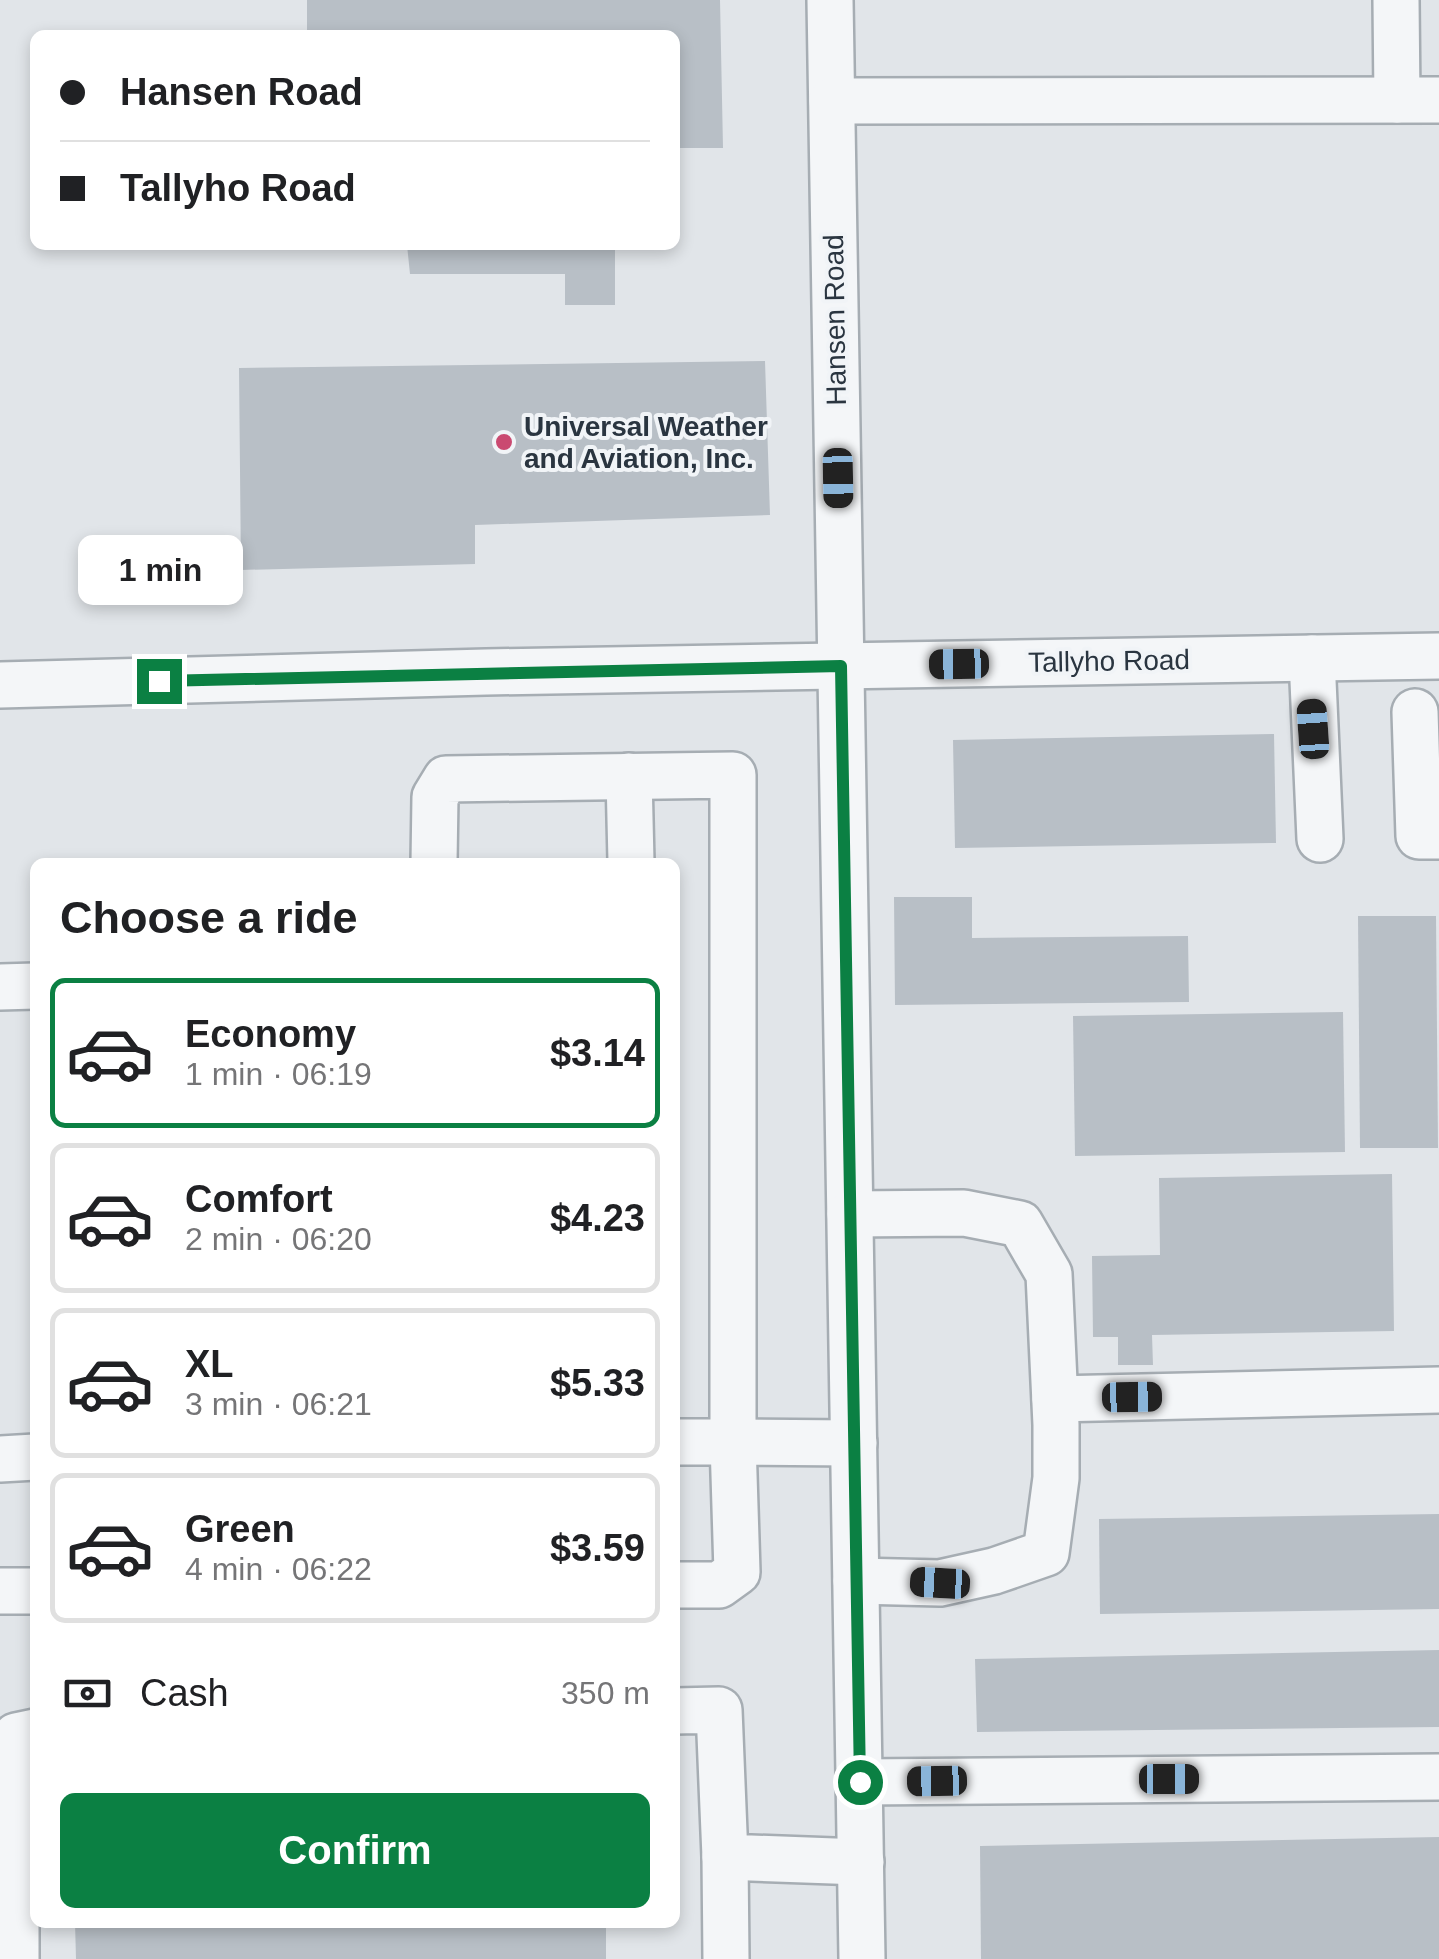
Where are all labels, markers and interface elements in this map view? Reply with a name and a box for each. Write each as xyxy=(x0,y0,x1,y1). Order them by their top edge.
text: Hansen Road xyxy=(120,71,363,113)
text: Tallyho Road xyxy=(120,167,356,209)
street label: Hansen Road xyxy=(818,234,852,406)
place label: Universal Weather and Aviation, Inc. xyxy=(524,411,768,474)
marker: Universal Weather and Aviation, Inc. xyxy=(493,431,515,453)
car xyxy=(822,448,854,508)
callout: 1 min xyxy=(76,536,242,606)
text: 1 min xyxy=(119,552,202,588)
street label: Tallyho Road xyxy=(1028,644,1190,678)
car xyxy=(929,648,989,680)
route end xyxy=(137,659,182,704)
car xyxy=(1296,698,1330,760)
text: Choose a ride xyxy=(60,892,358,943)
icon: car xyxy=(65,1008,155,1098)
text: Economy xyxy=(185,1013,356,1055)
text: $3.14 xyxy=(550,1032,645,1074)
text: 1 min · 06:19 xyxy=(185,1056,372,1092)
icon: car xyxy=(65,1173,155,1263)
text: Comfort xyxy=(185,1178,333,1220)
text: $4.23 xyxy=(550,1197,645,1239)
text: 2 min · 06:20 xyxy=(185,1221,372,1257)
icon: car xyxy=(65,1338,155,1428)
text: XL xyxy=(185,1343,234,1385)
text: $5.33 xyxy=(550,1362,645,1404)
car xyxy=(1102,1381,1162,1413)
text: 3 min · 06:21 xyxy=(185,1386,372,1422)
icon: car xyxy=(65,1503,155,1593)
text: Green xyxy=(185,1508,295,1550)
text: $3.59 xyxy=(550,1527,645,1569)
text: 4 min · 06:22 xyxy=(185,1551,372,1587)
car xyxy=(909,1566,971,1600)
icon: cash xyxy=(60,1666,115,1721)
text: Cash xyxy=(140,1672,229,1714)
text: 350 m xyxy=(561,1675,650,1711)
route start xyxy=(838,1760,883,1805)
car xyxy=(1139,1764,1199,1794)
car xyxy=(907,1765,967,1797)
button: Confirm xyxy=(60,1793,650,1908)

